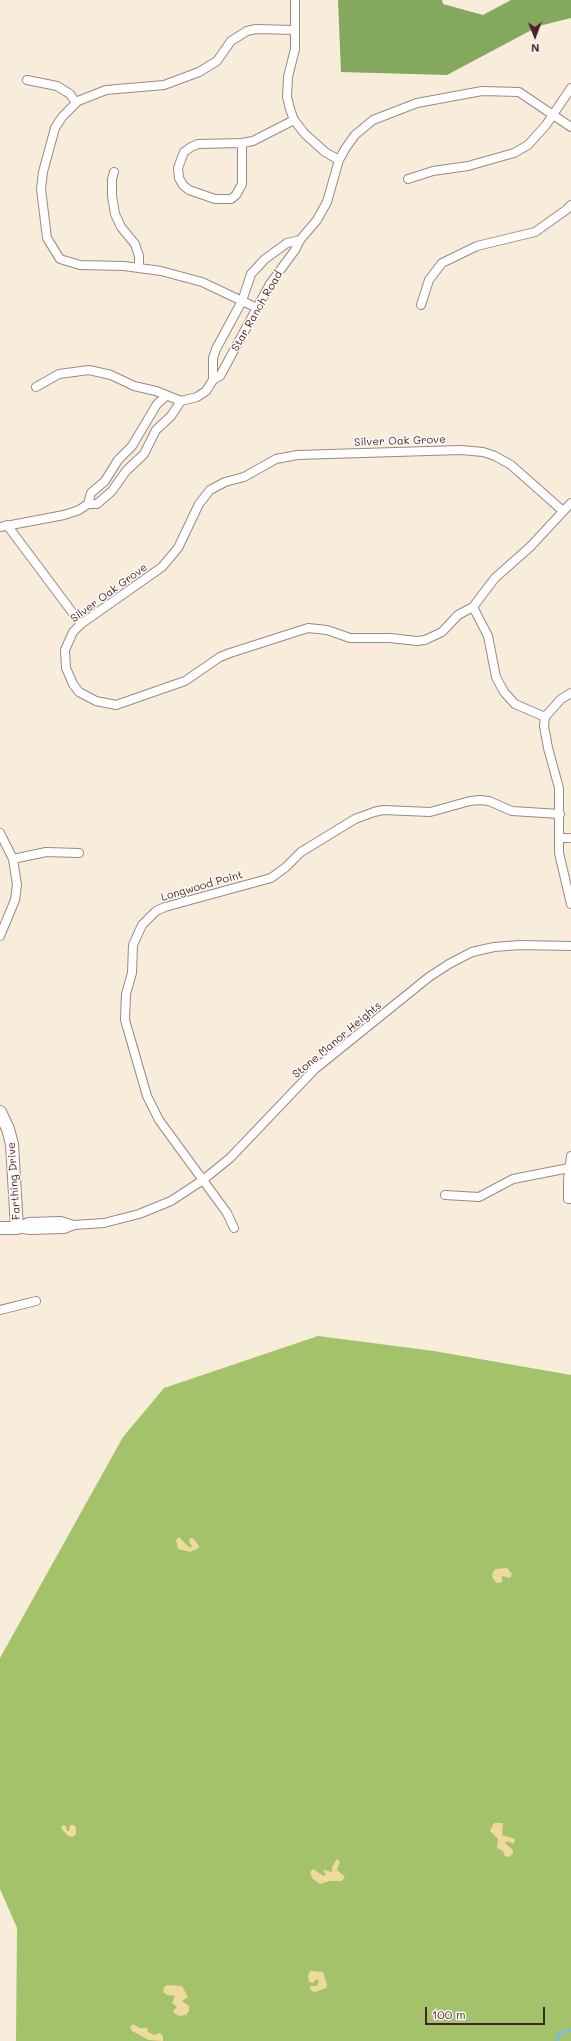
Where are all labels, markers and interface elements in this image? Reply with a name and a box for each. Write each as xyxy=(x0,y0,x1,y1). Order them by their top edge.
north arrow xyxy=(515,16,555,56)
text: N xyxy=(531,41,540,56)
street label: Star Ranch Road xyxy=(229,269,285,353)
street label: Silver Oak Grove xyxy=(354,433,446,449)
street label: Silver Oak Grove xyxy=(68,561,150,625)
street label: Longwood Point xyxy=(160,868,244,904)
street label: Stone Manor Heights xyxy=(290,999,384,1081)
street label: Farthing Drive xyxy=(5,1142,23,1220)
scale bar xyxy=(427,1999,547,2025)
text: 100 m xyxy=(432,2006,466,2022)

